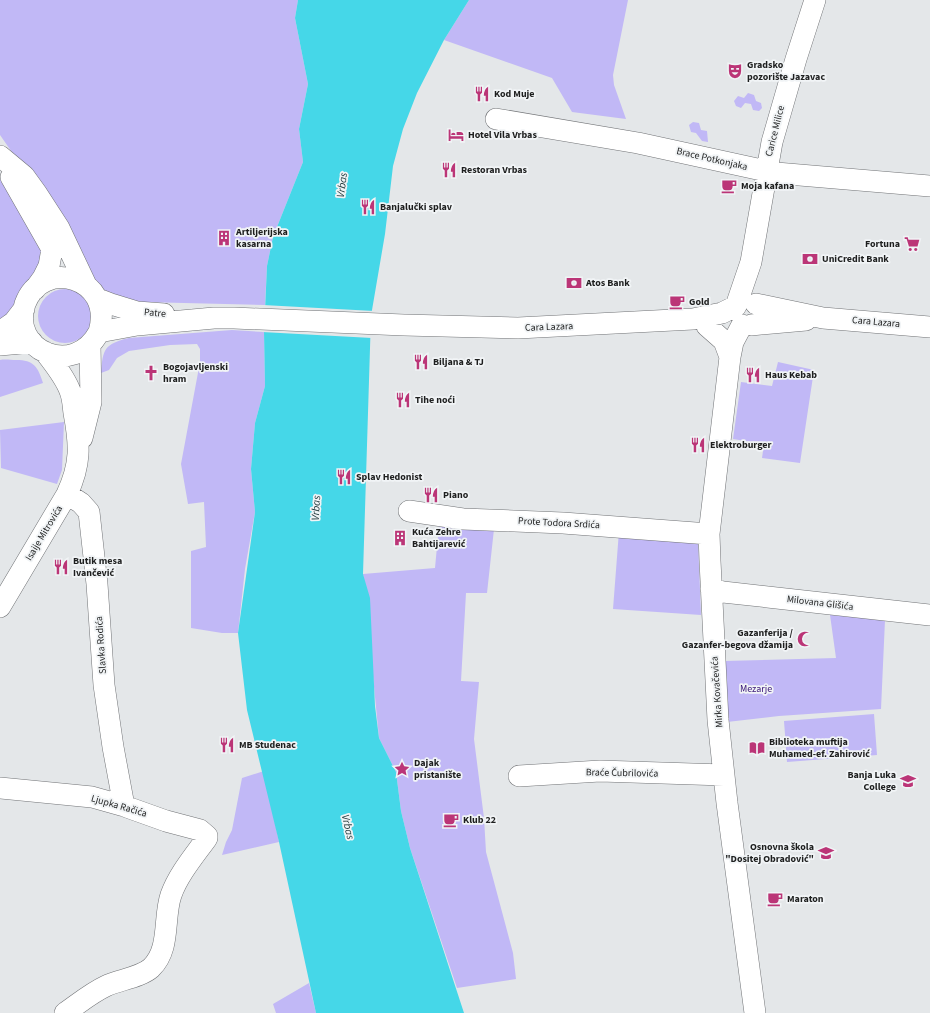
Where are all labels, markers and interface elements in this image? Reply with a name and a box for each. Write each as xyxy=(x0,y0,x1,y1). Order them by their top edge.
place label: Gradsko pozorište Jazavac xyxy=(747,58,825,84)
theatre icon: Gradsko pozorište Jazavac xyxy=(726,62,744,80)
restaurant icon: Kod Muje xyxy=(473,85,491,103)
place label: Kod Muje xyxy=(494,87,535,101)
street label: Carice Milice xyxy=(762,104,788,158)
hotel icon: Hotel Vila Vrbas xyxy=(447,126,465,144)
place label: Hotel Vila Vrbas xyxy=(468,128,537,142)
street label: Brace Potkonjaka xyxy=(675,144,749,174)
restaurant icon: Restoran Vrbas xyxy=(440,161,458,179)
place label: Restoran Vrbas xyxy=(461,163,528,177)
water label: Vrbas xyxy=(333,171,351,199)
cafe icon: Moja kafana xyxy=(720,177,738,195)
place label: Moja kafana xyxy=(741,179,794,193)
restaurant icon: Banjalučki splav xyxy=(359,198,377,216)
place label: Banjalučki splav xyxy=(380,200,453,214)
place label: Artiljerijska kasarna xyxy=(235,225,288,251)
building icon: Artiljerijska kasarna xyxy=(215,229,233,247)
supermarket icon: Fortuna xyxy=(903,235,921,253)
place label: Fortuna xyxy=(865,237,900,251)
bank icon: UniCredit Bank xyxy=(801,250,819,268)
place label: UniCredit Bank xyxy=(822,252,889,266)
bank icon: Atos Bank xyxy=(565,274,583,292)
place label: Atos Bank xyxy=(585,276,630,290)
cafe icon: Gold xyxy=(668,293,686,311)
place label: Gold xyxy=(689,295,710,309)
street label: Patre xyxy=(144,305,167,321)
street label: Cara Lazara xyxy=(851,313,901,331)
street label: Cara Lazara xyxy=(525,319,573,335)
restaurant icon: Biljana & TJ xyxy=(412,353,430,371)
place label: Biljana & TJ xyxy=(433,355,484,369)
place label: Bogojavljenski hram xyxy=(163,360,228,386)
church icon: Bogojavljenski hram xyxy=(142,364,160,382)
restaurant icon: Haus Kebab xyxy=(744,366,762,384)
place label: Haus Kebab xyxy=(765,368,817,382)
restaurant icon: Tihe noći xyxy=(394,391,412,409)
place label: Tihe noći xyxy=(415,393,455,407)
restaurant icon: Elektroburger xyxy=(689,436,707,454)
place label: Elektroburger xyxy=(710,438,772,452)
restaurant icon: Splav Hedonist xyxy=(335,468,353,486)
place label: Splav Hedonist xyxy=(356,470,423,484)
restaurant icon: Piano xyxy=(422,486,440,504)
place label: Piano xyxy=(443,488,469,502)
water label: Vrbas xyxy=(308,494,324,521)
street label: Isaije Mitrovića xyxy=(22,503,66,563)
street label: Prote Todora Srdića xyxy=(518,514,600,532)
place label: Kuća Zehre Bahtijarević xyxy=(412,525,466,551)
building icon: Kuća Zehre Bahtijarević xyxy=(391,529,409,547)
place label: Butik mesa Ivančević xyxy=(73,554,122,580)
restaurant icon: Butik mesa Ivančević xyxy=(52,558,70,576)
street label: Milovana Glišića xyxy=(786,592,854,614)
street label: Slavka Rodića xyxy=(92,616,110,674)
place label: Gazanferija / Gazanfer-begova džamija xyxy=(682,626,794,652)
mosque icon: Gazanferija / Gazanfer-begova džamija xyxy=(796,630,814,648)
street label: Mirka Kovačevića xyxy=(708,656,726,728)
park label: Mezarje xyxy=(740,682,772,696)
place label: Biblioteka muftija Muhamed-ef. Zahirović xyxy=(769,735,870,761)
restaurant icon: MB Studenac xyxy=(218,736,236,754)
place label: MB Studenac xyxy=(239,738,296,752)
library icon: Biblioteka muftija Muhamed-ef. Zahirović xyxy=(748,739,766,757)
place label: Dajak pristanište xyxy=(414,756,461,782)
place icon: Dajak pristanište xyxy=(393,760,411,778)
street label: Braće Čubrilovića xyxy=(586,765,658,781)
place label: Banja Luka College xyxy=(848,768,896,794)
school or university icon: Banja Luka College xyxy=(899,772,917,790)
street label: Ljupka Račića xyxy=(89,791,149,821)
cafe icon: Klub 22 xyxy=(442,811,460,829)
water label: Vrbas xyxy=(338,813,358,842)
place label: Klub 22 xyxy=(463,813,496,827)
place label: Osnovna škola "Dositej Obradović" xyxy=(725,840,814,866)
school or university icon: Osnovna škola "Dositej Obradović" xyxy=(817,844,835,862)
cafe icon: Maraton xyxy=(766,890,784,908)
place label: Maraton xyxy=(787,892,824,906)

